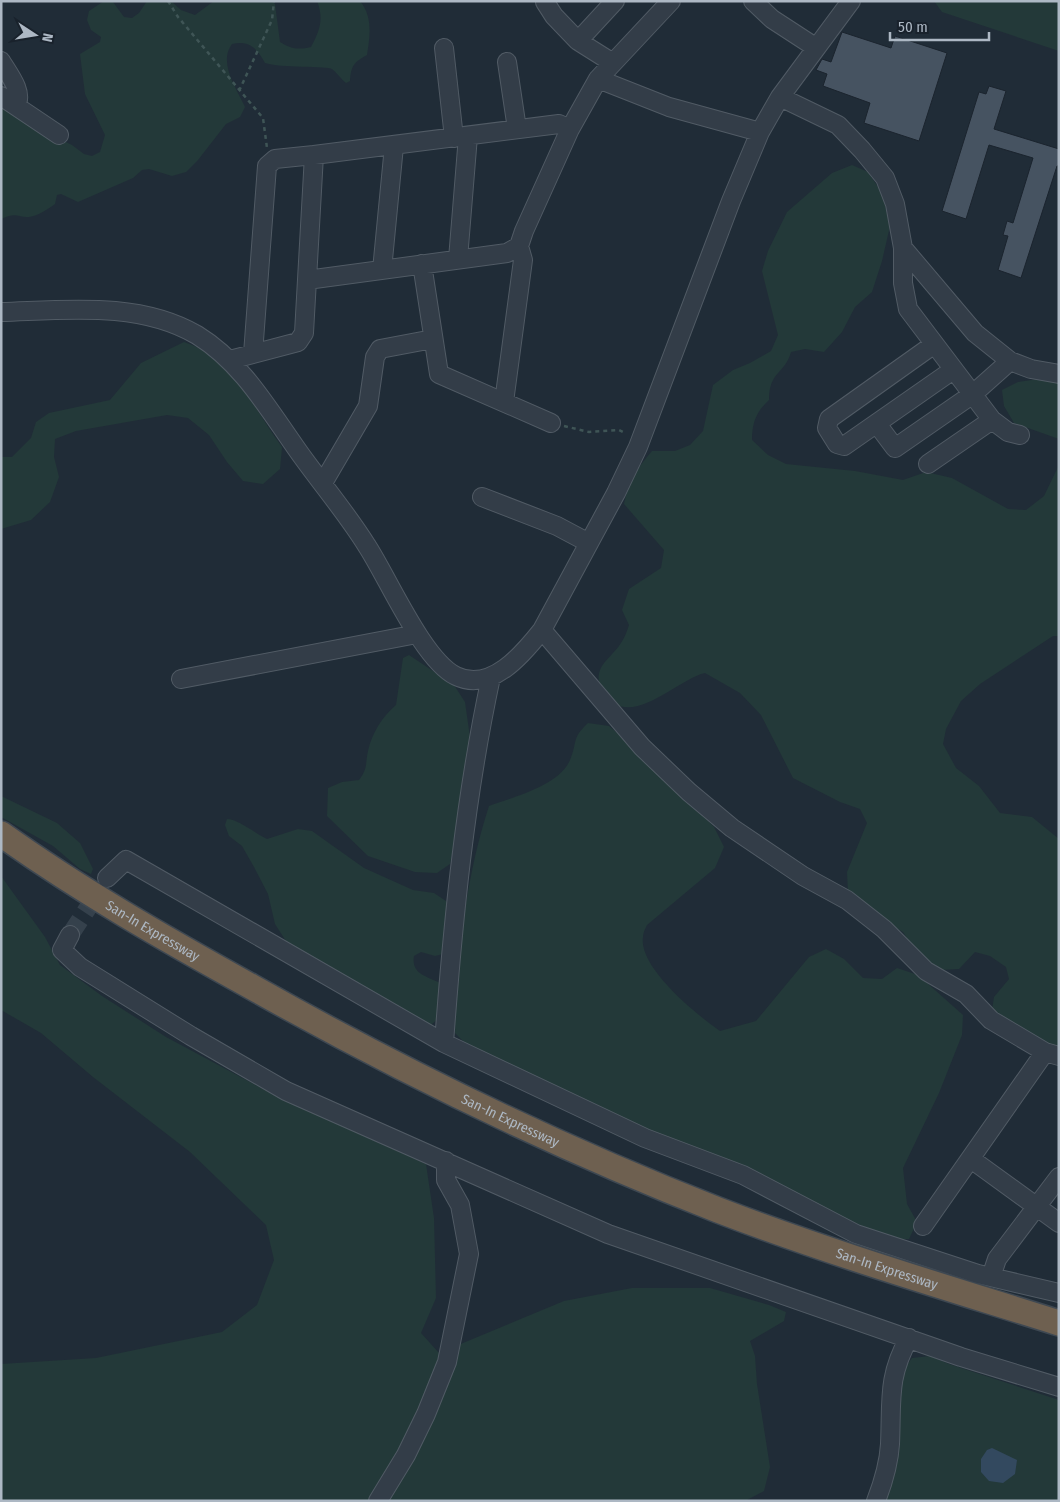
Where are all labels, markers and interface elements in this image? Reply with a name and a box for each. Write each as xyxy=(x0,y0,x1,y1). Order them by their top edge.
north arrow xyxy=(10,10,60,60)
scale bar xyxy=(890,10,989,42)
text: 50 m xyxy=(898,18,928,36)
text: N xyxy=(38,32,56,43)
street label: San-In Expressway xyxy=(103,896,203,965)
street label: San-In Expressway xyxy=(459,1090,563,1151)
street label: San-In Expressway xyxy=(834,1244,941,1293)

